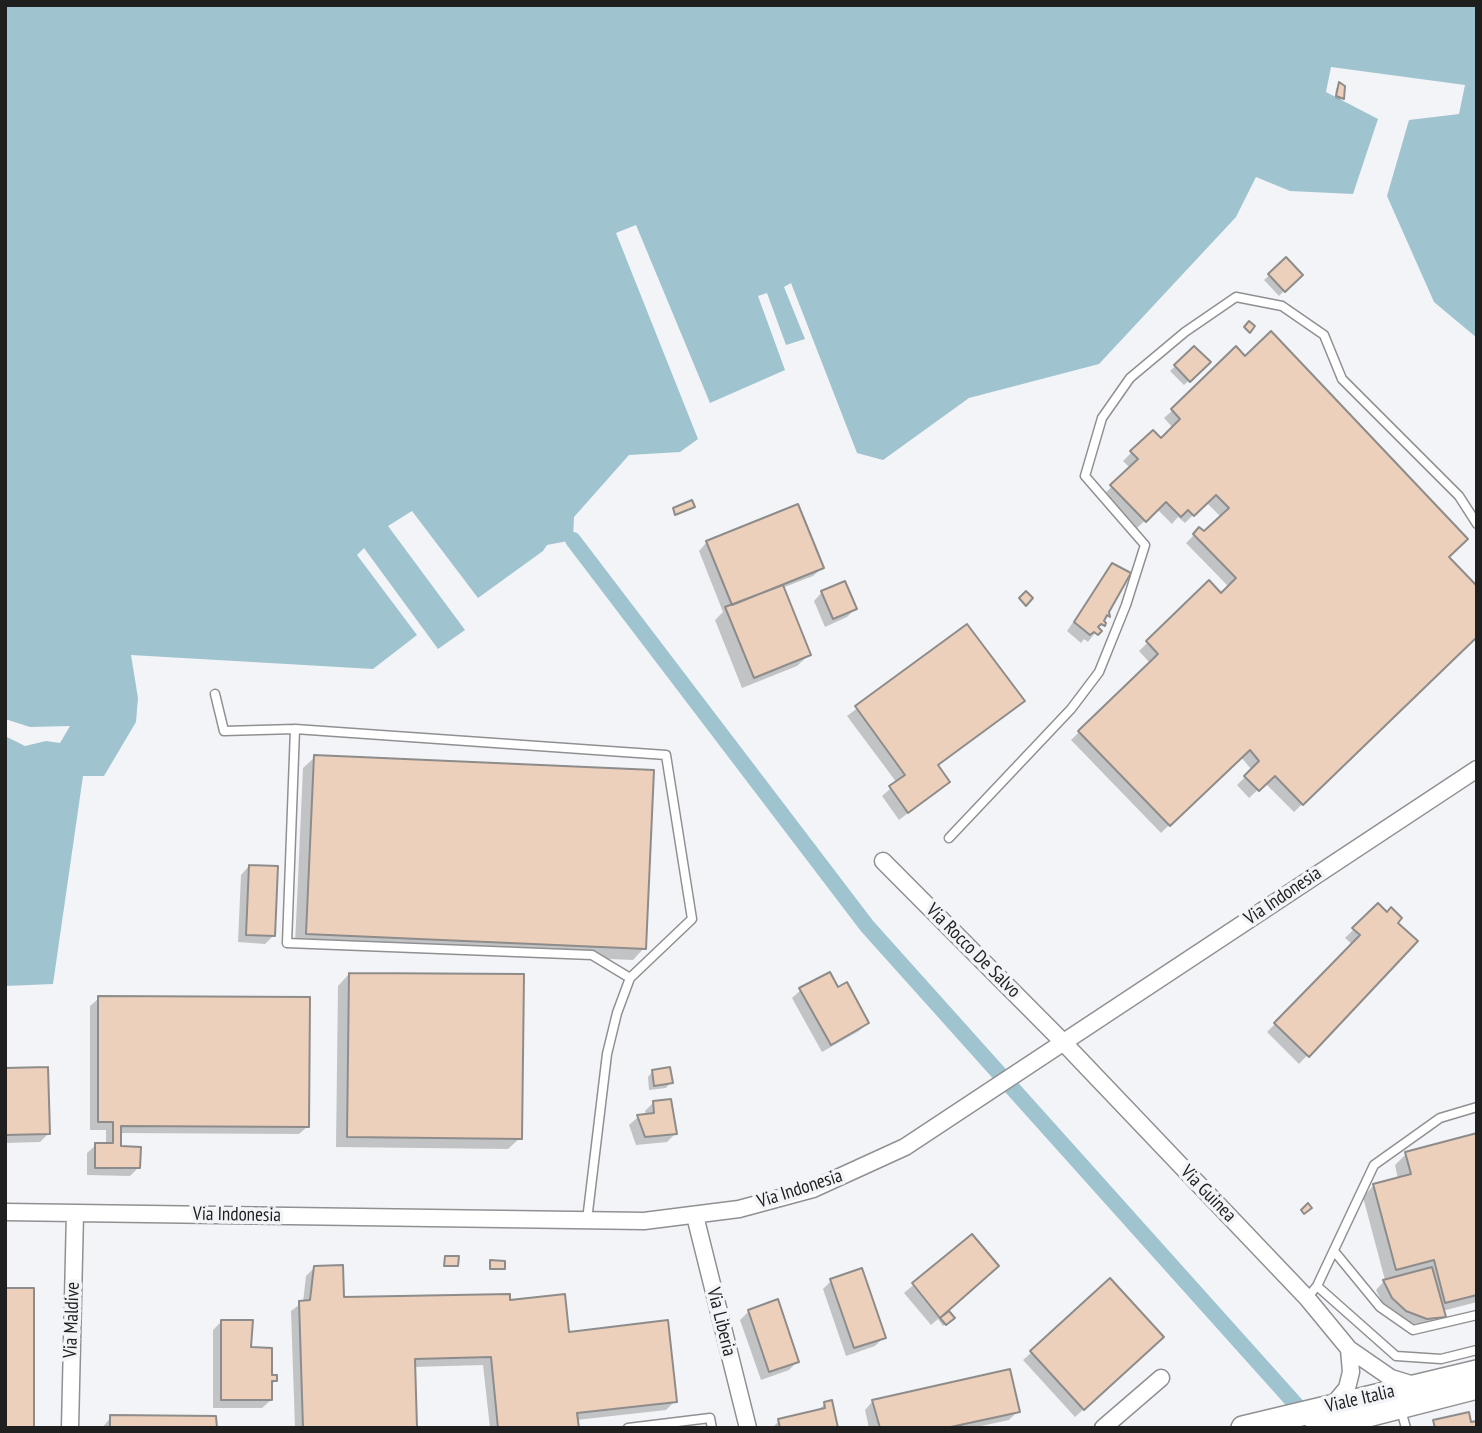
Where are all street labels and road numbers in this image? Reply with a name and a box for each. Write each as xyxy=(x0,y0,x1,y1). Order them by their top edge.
street label: Via Indonesia xyxy=(1240,862,1326,930)
street label: Via Rocco De Salvo xyxy=(921,899,1025,1003)
street label: Via Guinea xyxy=(1175,1161,1241,1227)
street label: Via Indonesia xyxy=(755,1165,845,1213)
street label: Via Indonesia xyxy=(193,1203,281,1227)
street label: Via Maldive xyxy=(59,1282,85,1358)
street label: Via Liberia xyxy=(702,1285,740,1359)
street label: Viale Italia xyxy=(1323,1380,1397,1418)

